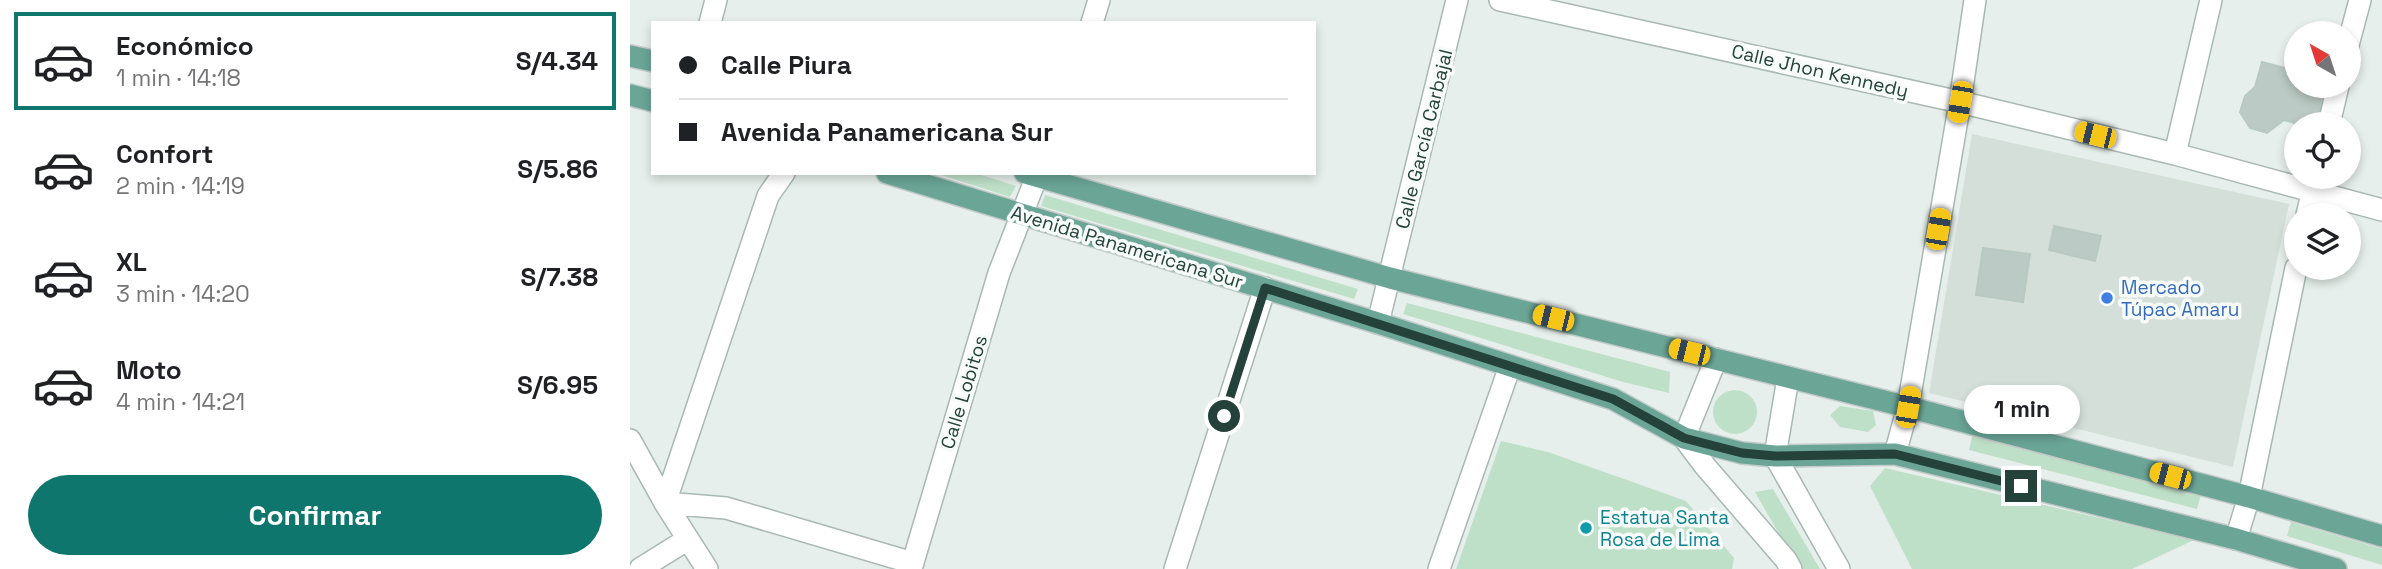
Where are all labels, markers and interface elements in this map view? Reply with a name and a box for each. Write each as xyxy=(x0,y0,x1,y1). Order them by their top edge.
north arrow xyxy=(2284,21,2361,98)
map controls xyxy=(2284,21,2361,280)
text: Económico xyxy=(116,29,254,63)
icon: car xyxy=(32,30,95,93)
street label: Calle Jhon Kennedy xyxy=(1729,39,1911,103)
text: S/4.34 xyxy=(516,44,598,78)
street label: Calle García Carbajal xyxy=(1390,47,1458,231)
text: Calle Piura xyxy=(721,48,852,82)
text: 1 min · 14:18 xyxy=(116,63,241,93)
car xyxy=(1947,79,1974,125)
button: locate xyxy=(2284,112,2361,189)
text: Avenida Panamericana Sur xyxy=(721,115,1053,149)
car xyxy=(2073,120,2118,150)
text: Confort xyxy=(116,137,213,171)
icon: car xyxy=(32,138,95,201)
text: S/5.86 xyxy=(517,152,598,186)
text: 2 min · 14:19 xyxy=(116,171,245,201)
street label: Avenida Panamericana Sur xyxy=(1008,200,1246,294)
button: layers xyxy=(2284,203,2361,280)
car xyxy=(1925,206,1952,252)
text: XL xyxy=(116,245,147,279)
icon: car xyxy=(32,246,95,309)
text: S/7.38 xyxy=(521,260,598,294)
place label: Mercado Túpac Amaru xyxy=(2121,275,2239,322)
text: 3 min · 14:20 xyxy=(116,279,250,309)
marker: Mercado Túpac Amaru xyxy=(2099,290,2115,306)
car xyxy=(1531,303,1576,333)
street label: Calle Lobitos xyxy=(935,332,993,452)
car xyxy=(1667,337,1712,367)
text: Moto xyxy=(116,353,182,387)
icon: car xyxy=(32,354,95,417)
text: S/6.95 xyxy=(517,368,598,402)
car xyxy=(1895,384,1922,430)
callout: 1 min xyxy=(1963,384,2079,434)
text: 4 min · 14:21 xyxy=(116,387,245,417)
text: 1 min xyxy=(1994,394,2050,424)
route start xyxy=(1208,400,1240,432)
car xyxy=(2147,460,2194,492)
route end xyxy=(2005,470,2037,502)
button: Confirmar xyxy=(28,475,602,555)
place label: Estatua Santa Rosa de Lima xyxy=(1600,505,1729,552)
marker: Estatua Santa Rosa de Lima xyxy=(1578,520,1594,536)

